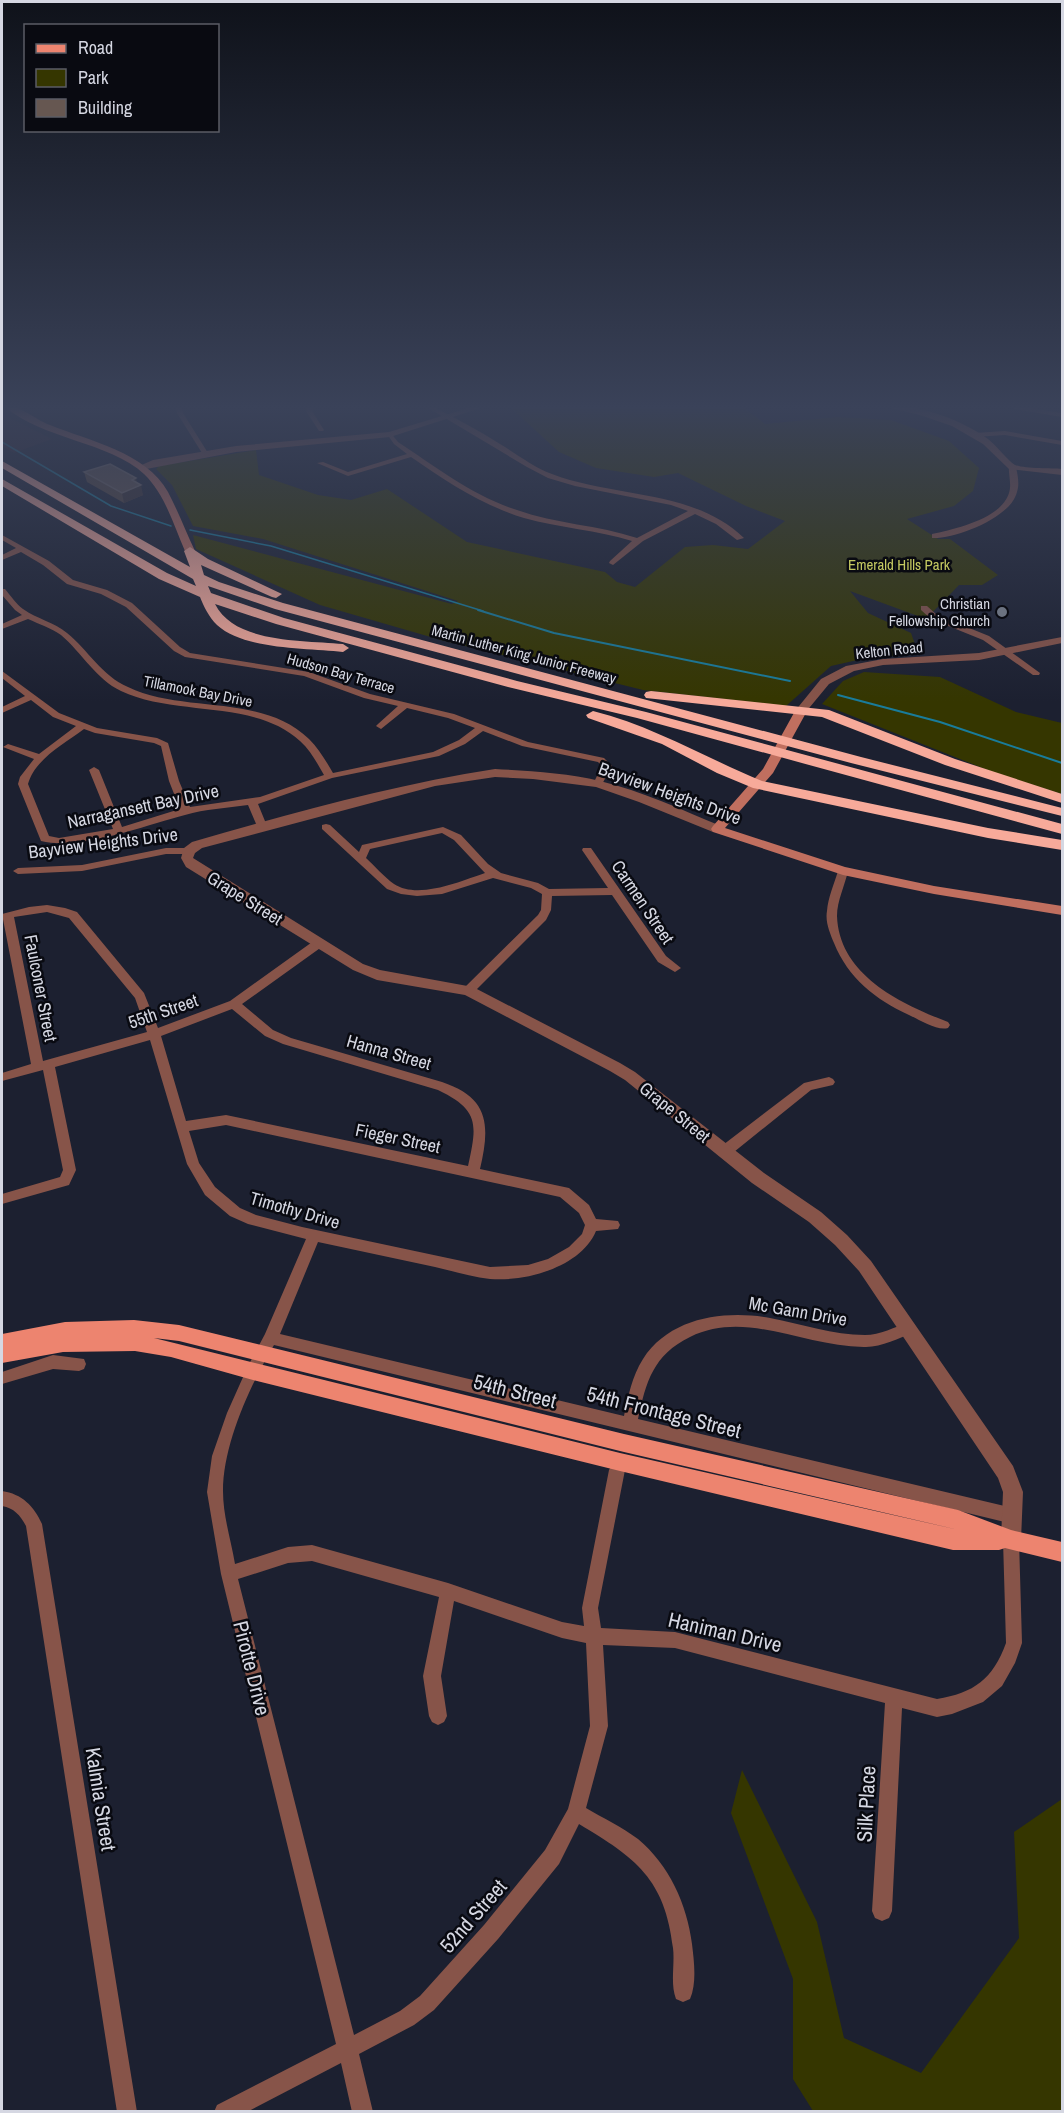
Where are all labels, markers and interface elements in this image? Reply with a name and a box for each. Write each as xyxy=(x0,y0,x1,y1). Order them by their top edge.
legend xyxy=(24,24,219,132)
text: Road xyxy=(78,35,113,60)
text: Park xyxy=(78,65,109,90)
text: Building xyxy=(78,95,133,120)
park label: Emerald Hills Park xyxy=(848,554,951,575)
place label: Christian Fellowship Church xyxy=(889,593,990,631)
marker: Christian Fellowship Church xyxy=(995,605,1009,619)
street label: Martin Luther King Junior Freeway xyxy=(429,619,619,689)
street label: Kelton Road xyxy=(854,636,924,664)
street label: Hudson Bay Terrace xyxy=(285,648,398,698)
street label: Tillamook Bay Drive xyxy=(142,670,254,712)
street label: Bayview Heights Drive xyxy=(595,756,745,830)
street label: Narragansett Bay Drive xyxy=(65,778,221,834)
street label: Bayview Heights Drive xyxy=(27,821,179,865)
street label: Carmen Street xyxy=(606,855,680,949)
street label: Grape Street xyxy=(203,865,287,931)
street label: Faulconer Street xyxy=(18,932,64,1044)
street label: 55th Street xyxy=(125,987,201,1035)
street label: Hanna Street xyxy=(344,1028,434,1076)
street label: Grape Street xyxy=(634,1076,716,1148)
street label: Fieger Street xyxy=(353,1117,443,1159)
street label: Timothy Drive xyxy=(247,1185,343,1235)
street label: Mc Gann Drive xyxy=(747,1290,849,1332)
street label: 54th Street xyxy=(471,1367,560,1415)
street label: 54th Frontage Street xyxy=(584,1379,744,1445)
street label: Haniman Drive xyxy=(665,1605,785,1659)
street label: Pirotte Drive xyxy=(226,1618,278,1718)
street label: Kalmia Street xyxy=(79,1745,124,1853)
street label: Silk Place xyxy=(850,1765,882,1843)
street label: 52nd Street xyxy=(433,1873,513,1959)

